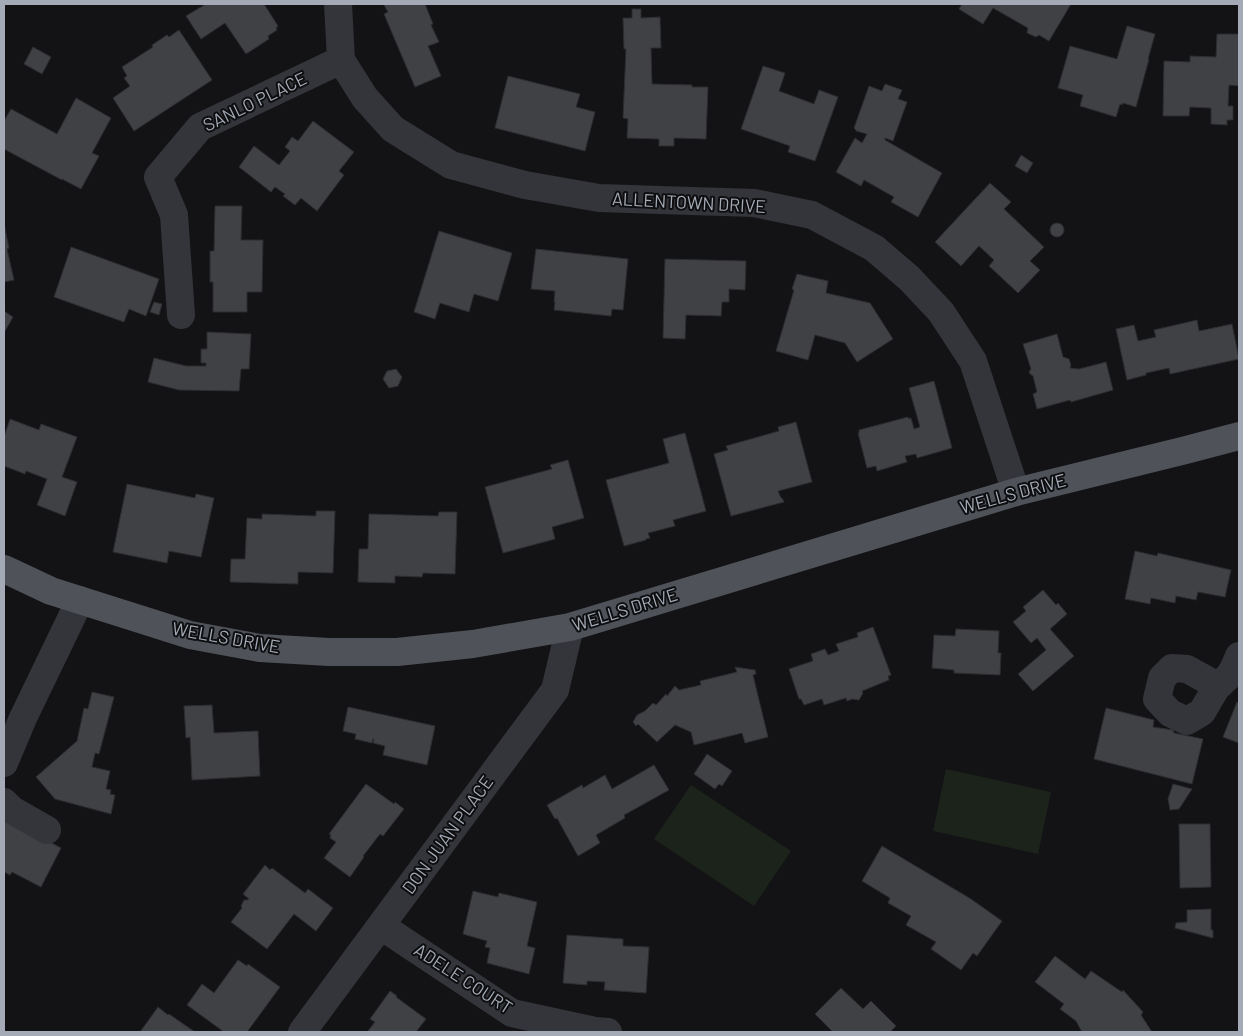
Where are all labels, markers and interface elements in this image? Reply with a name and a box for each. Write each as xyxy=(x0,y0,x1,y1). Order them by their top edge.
street label: SANLO PLACE xyxy=(199,67,310,136)
street label: ALLENTOWN DRIVE xyxy=(611,187,767,217)
street label: WELLS DRIVE xyxy=(957,468,1068,518)
street label: WELLS DRIVE xyxy=(569,583,680,636)
street label: WELLS DRIVE xyxy=(171,617,282,657)
street label: DON JUAN PLACE xyxy=(397,771,497,898)
street label: ADELE COURT xyxy=(410,938,517,1018)

